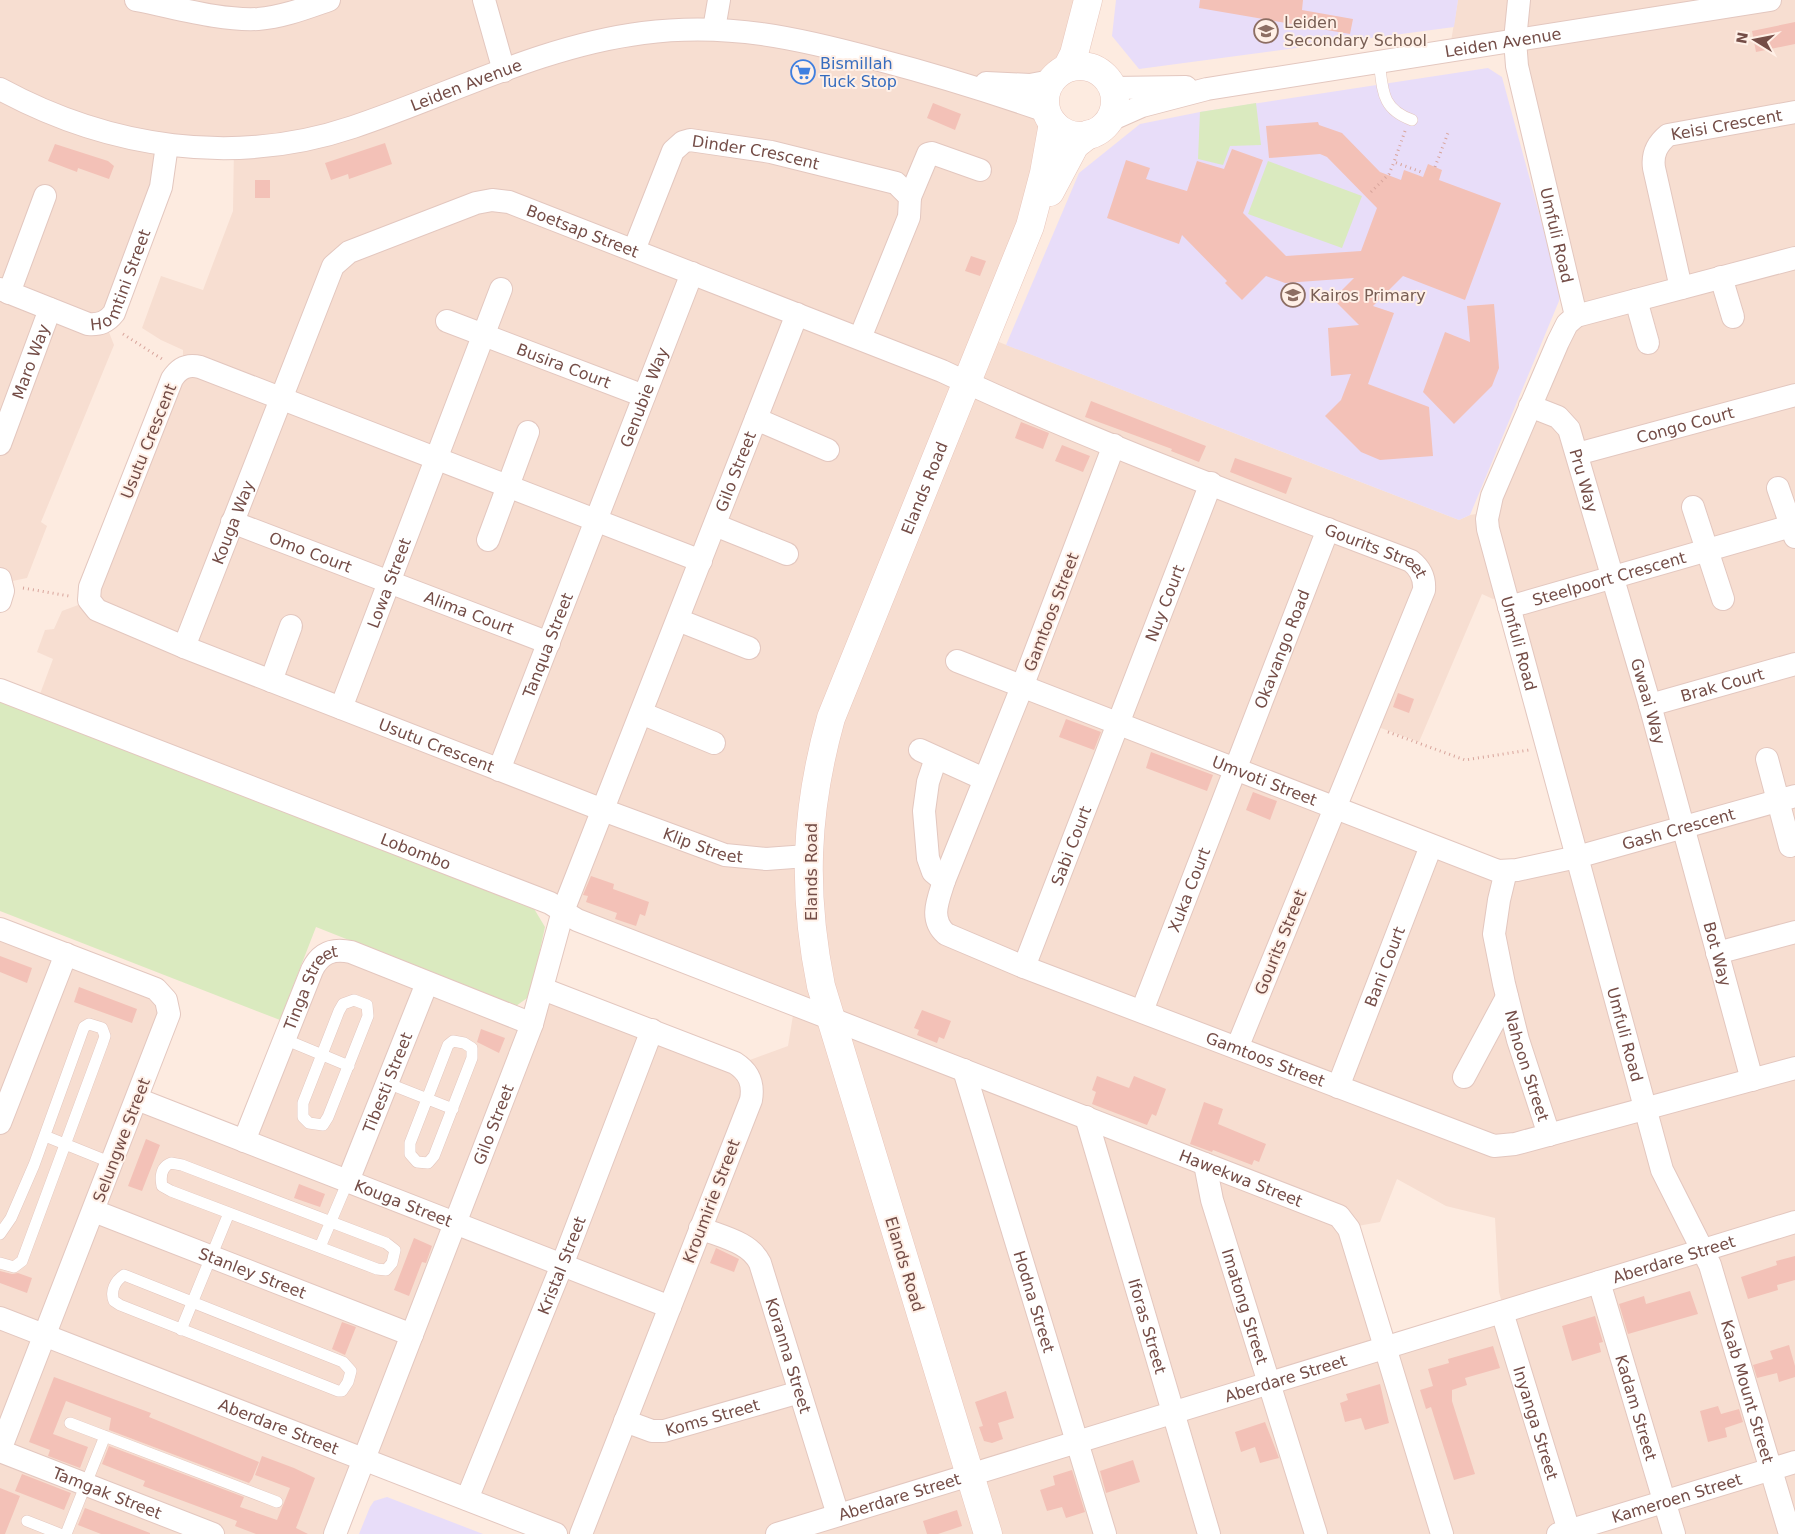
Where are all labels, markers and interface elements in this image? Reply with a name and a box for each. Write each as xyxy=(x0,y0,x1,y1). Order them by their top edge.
place label: Leiden Secondary School xyxy=(1284,13,1427,50)
north arrow xyxy=(1730,15,1780,65)
school or university icon: Leiden Secondary School xyxy=(1253,18,1279,44)
street label: Leiden Avenue xyxy=(1443,24,1563,61)
text: N xyxy=(1733,31,1751,45)
place label: Bismillah Tuck Stop xyxy=(819,54,897,91)
street label: Leiden Avenue xyxy=(408,55,524,115)
supermarket icon: Bismillah Tuck Stop xyxy=(790,59,816,85)
street label: Keisi Crescent xyxy=(1669,106,1784,144)
street label: Dinder Crescent xyxy=(691,131,821,174)
street label: Umfuli Road xyxy=(1536,186,1577,285)
street label: Boetsap Street xyxy=(524,201,641,262)
street label: Homtini Street xyxy=(89,227,154,335)
school or university icon: Kairos Primary xyxy=(1280,282,1306,308)
place label: Kairos Primary xyxy=(1310,286,1426,305)
street label: Maro Way xyxy=(8,321,54,402)
street label: Busira Court xyxy=(514,339,613,392)
street label: Genubie Way xyxy=(616,344,672,450)
street label: Usutu Crescent xyxy=(117,381,180,501)
street label: Congo Court xyxy=(1634,403,1736,447)
street label: Gilo Street xyxy=(711,429,760,515)
street label: Elands Road xyxy=(897,439,952,537)
street label: Pru Way xyxy=(1565,447,1602,515)
street label: Kouga Way xyxy=(208,478,258,567)
street label: Gourits Street xyxy=(1322,520,1431,581)
street label: Omo Court xyxy=(266,528,354,577)
street label: Lowa Street xyxy=(363,535,415,631)
street label: Steelpoort Crescent xyxy=(1530,548,1688,610)
street label: Gamtoos Street xyxy=(1020,550,1083,674)
street label: Nuy Court xyxy=(1142,562,1188,644)
street label: Alima Court xyxy=(422,587,517,639)
street label: Okavango Road xyxy=(1251,587,1314,711)
street label: Tanqua Street xyxy=(519,590,577,701)
street label: Umfuli Road xyxy=(1497,594,1540,693)
street label: Gwaai Way xyxy=(1627,656,1669,747)
street label: Brak Court xyxy=(1678,664,1766,706)
street label: Usutu Crescent xyxy=(376,715,497,777)
street label: Umvoti Street xyxy=(1209,752,1320,810)
street label: Sabi Court xyxy=(1047,803,1095,888)
street label: Gash Crescent xyxy=(1620,804,1737,854)
street label: Elands Road xyxy=(802,823,821,921)
street label: Klip Street xyxy=(660,824,744,867)
street label: Lobombo xyxy=(378,829,454,874)
street label: Xuka Court xyxy=(1164,845,1214,935)
street label: Gourits Street xyxy=(1251,887,1310,998)
street label: Bot Way xyxy=(1699,920,1735,989)
street label: Bani Court xyxy=(1361,924,1409,1010)
street label: Tinga Street xyxy=(280,942,339,1034)
street label: Umfuli Road xyxy=(1603,985,1647,1084)
street label: Nahoon Street xyxy=(1501,1008,1553,1124)
street label: Gamtoos Street xyxy=(1203,1028,1327,1091)
street label: Tibesti Street xyxy=(359,1030,416,1137)
street label: Selungwe Street xyxy=(89,1075,154,1205)
street label: Gilo Street xyxy=(470,1082,518,1168)
street label: Kroumirie Street xyxy=(679,1137,744,1266)
street label: Hawekwa Street xyxy=(1176,1146,1305,1211)
street label: Kouga Street xyxy=(352,1176,455,1231)
street label: Kristal Street xyxy=(534,1214,590,1318)
street label: Elands Road xyxy=(881,1214,928,1314)
street label: Aberdare Street xyxy=(1610,1232,1737,1287)
street label: Stanley Street xyxy=(196,1244,309,1303)
street label: Imatong Street xyxy=(1218,1246,1272,1367)
street label: Hodna Street xyxy=(1009,1248,1058,1355)
street label: Iforas Street xyxy=(1124,1276,1170,1376)
street label: Koranna Street xyxy=(761,1296,815,1416)
street label: Kaab Mount Street xyxy=(1717,1317,1777,1466)
street label: Aberdare Street xyxy=(1222,1351,1349,1406)
street label: Kadam Street xyxy=(1611,1353,1661,1463)
street label: Inyanga Street xyxy=(1509,1364,1562,1482)
street label: Aberdare Street xyxy=(216,1395,341,1459)
street label: Koms Street xyxy=(663,1395,762,1440)
street label: Tamgak Street xyxy=(49,1463,164,1523)
street label: Aberdare Street xyxy=(836,1469,963,1525)
street label: Kameroen Street xyxy=(1609,1470,1744,1527)

